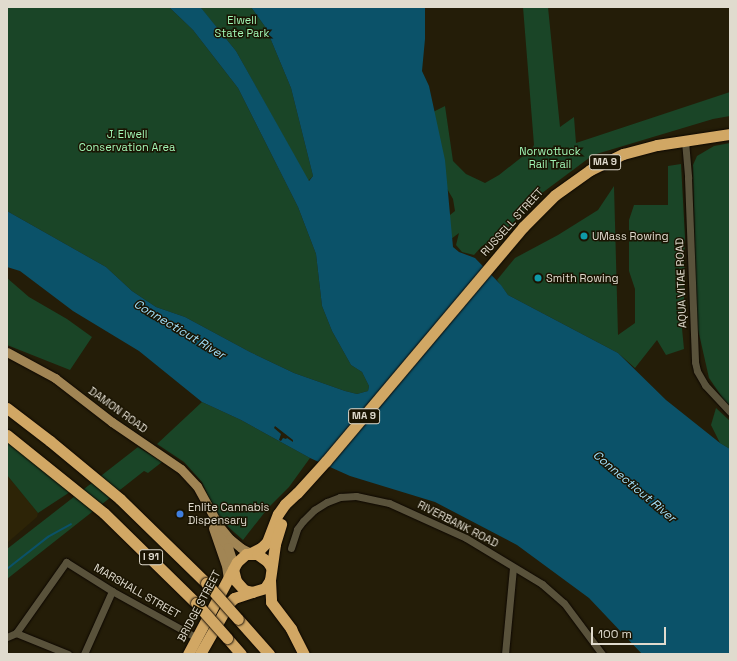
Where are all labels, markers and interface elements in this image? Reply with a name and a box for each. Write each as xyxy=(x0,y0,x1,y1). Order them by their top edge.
park label: Elwell State Park xyxy=(215,14,269,40)
park label: J. Elwell Conservation Area xyxy=(79,128,175,154)
park label: Norwottuck Rail Trail xyxy=(519,145,581,171)
road number: MA 9 xyxy=(589,154,621,170)
street label: RUSSELL STREET xyxy=(478,185,546,259)
place label: UMass Rowing xyxy=(592,229,668,243)
marker: UMass Rowing xyxy=(579,231,589,241)
street label: AQUA VITAE ROAD xyxy=(673,237,689,329)
place label: Smith Rowing xyxy=(546,271,618,285)
marker: Smith Rowing xyxy=(533,273,543,283)
water label: Connecticut River xyxy=(131,297,227,363)
street label: DAMON ROAD xyxy=(86,384,150,436)
road number: MA 9 xyxy=(348,408,380,424)
water label: Connecticut River xyxy=(590,448,678,526)
street label: RIVERBANK ROAD xyxy=(415,498,501,550)
place label: Enlite Cannabis Dispensary xyxy=(188,501,269,527)
marker: Enlite Cannabis Dispensary xyxy=(175,509,185,519)
road number: I 91 xyxy=(139,549,163,565)
street label: MARSHALL STREET xyxy=(91,561,183,621)
street label: BRIDGE STREET xyxy=(175,568,223,644)
scale bar xyxy=(593,619,668,645)
text: 100 m xyxy=(598,626,632,642)

